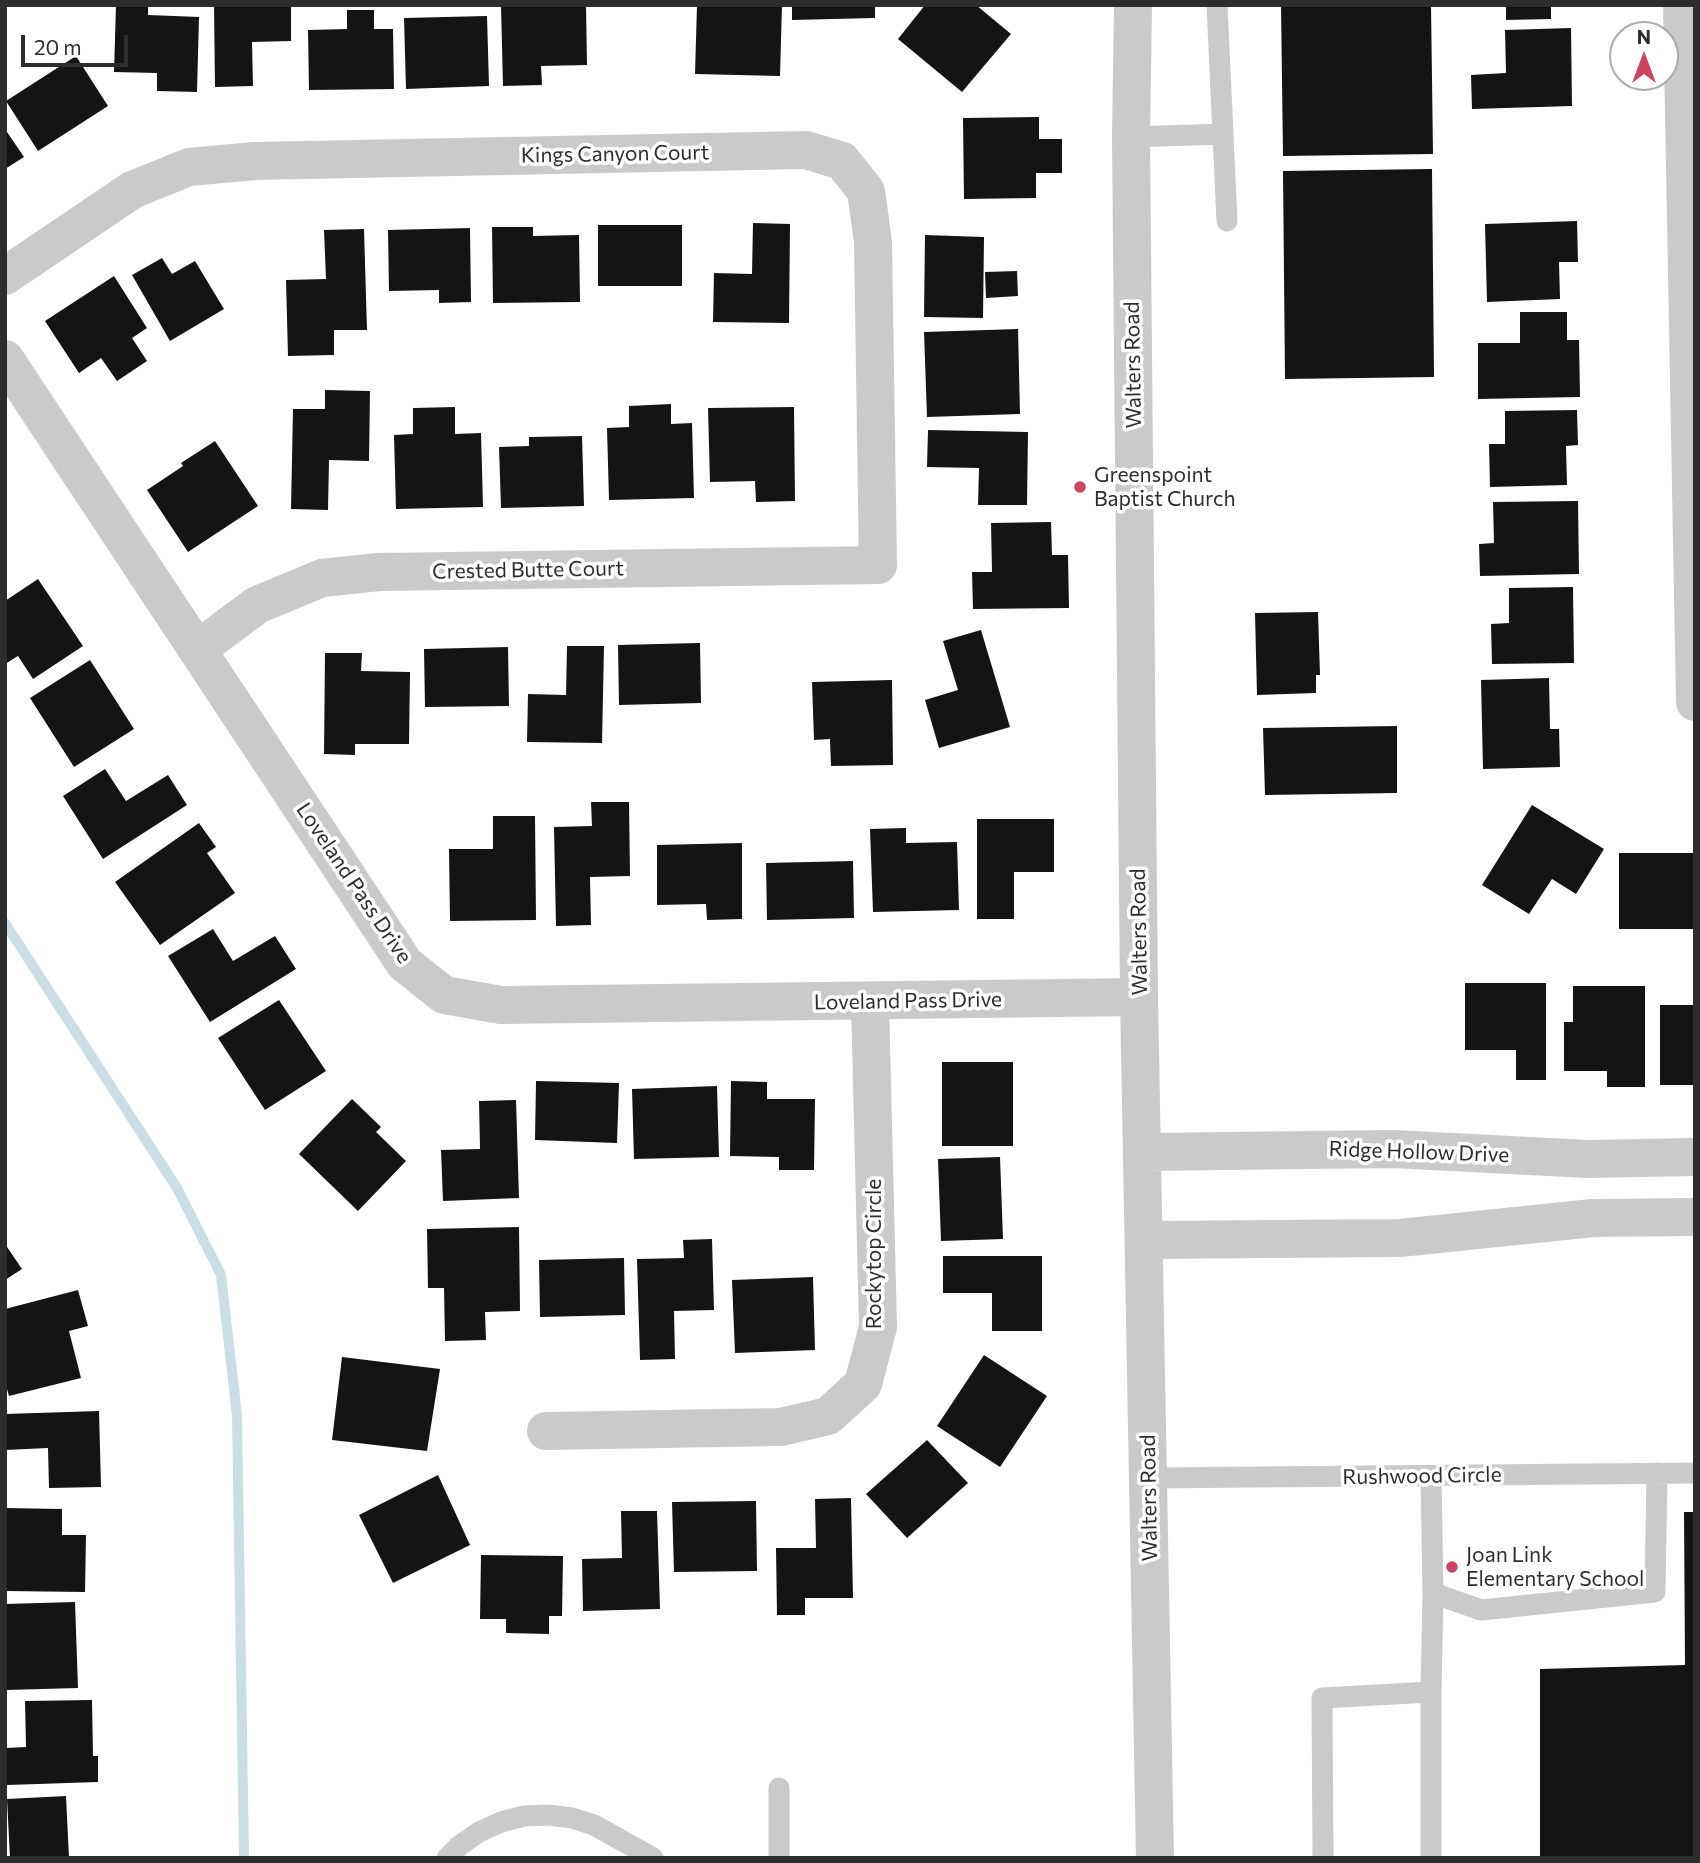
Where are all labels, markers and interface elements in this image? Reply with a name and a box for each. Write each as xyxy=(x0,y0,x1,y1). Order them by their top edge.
scale bar xyxy=(24,21,131,65)
north arrow xyxy=(1609,21,1679,91)
text: N xyxy=(1637,25,1651,48)
text: 20 m xyxy=(34,34,82,59)
street label: Kings Canyon Court xyxy=(521,140,709,168)
street label: Walters Road xyxy=(1119,301,1147,429)
place label: Greenspoint Baptist Church xyxy=(1094,462,1236,512)
marker: Greenspoint Baptist Church xyxy=(1072,479,1088,495)
street label: Crested Butte Court xyxy=(432,556,624,584)
street label: Loveland Pass Drive xyxy=(291,798,417,968)
street label: Walters Road xyxy=(1125,868,1153,996)
street label: Loveland Pass Drive xyxy=(814,987,1002,1015)
street label: Ridge Hollow Drive xyxy=(1328,1136,1510,1168)
street label: Rockytop Circle xyxy=(861,1179,887,1329)
street label: Walters Road xyxy=(1135,1434,1163,1562)
street label: Rushwood Circle xyxy=(1342,1462,1502,1490)
place label: Joan Link Elementary School xyxy=(1466,1542,1644,1592)
marker: Joan Link Elementary School xyxy=(1444,1559,1460,1575)

